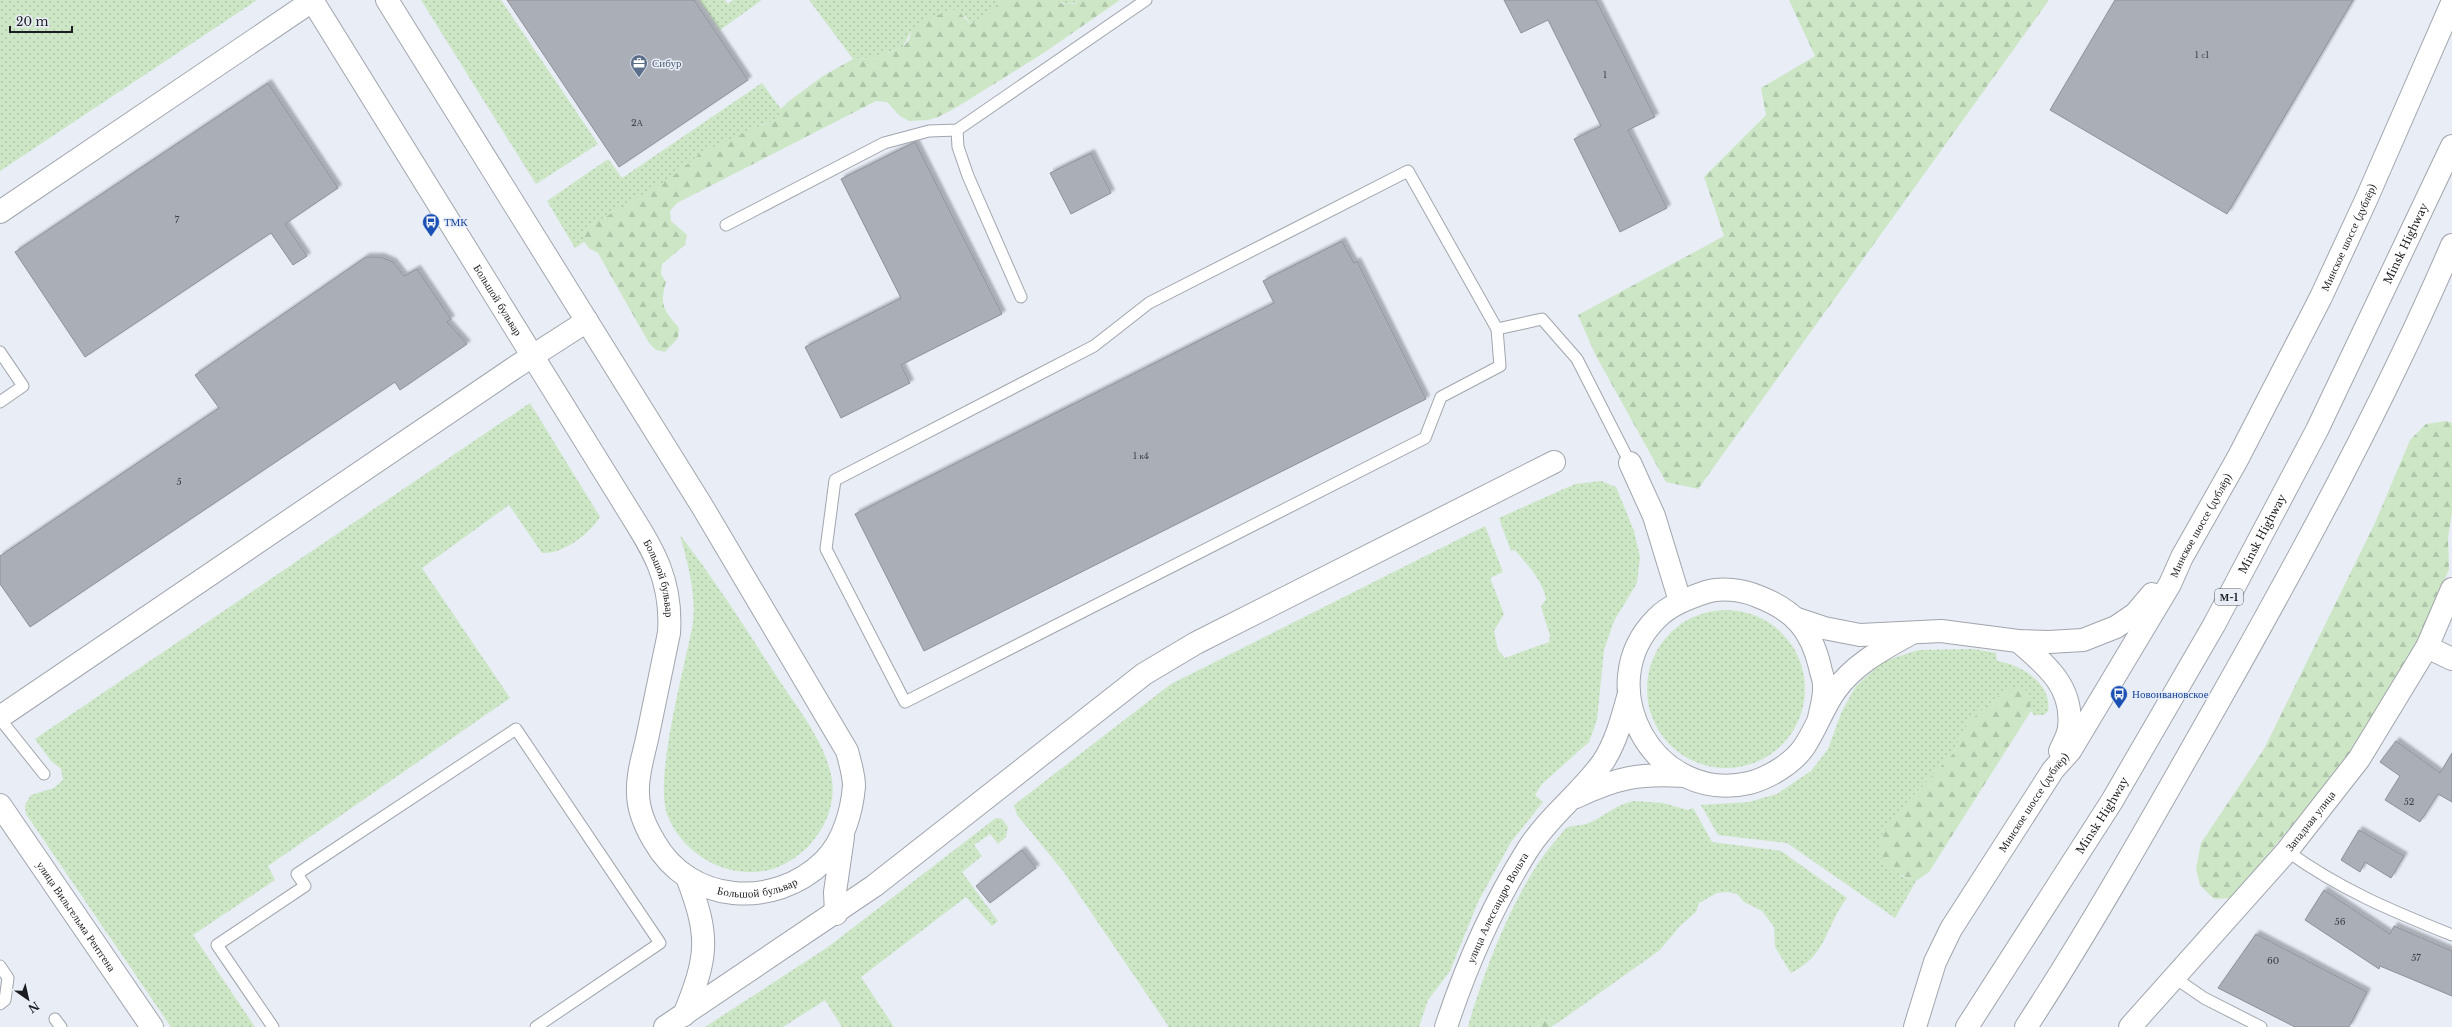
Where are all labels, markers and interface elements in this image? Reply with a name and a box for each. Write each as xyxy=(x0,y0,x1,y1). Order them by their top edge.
scale bar xyxy=(10,8,72,34)
text: 20 m xyxy=(16,14,48,29)
house number: 1 с1 xyxy=(2195,49,2209,60)
office icon: Сибур xyxy=(629,53,649,78)
place label: Сибур xyxy=(652,56,682,70)
house number: 1 xyxy=(1603,69,1607,80)
house number: 2А xyxy=(631,117,644,128)
street label: Минское шоссе (дублёр) xyxy=(2318,181,2379,293)
street label: Minsk Highway xyxy=(2380,201,2431,286)
bus stop icon: ТМК xyxy=(421,212,441,237)
house number: 7 xyxy=(175,214,180,225)
place label: ТМК xyxy=(444,215,468,229)
street label: Большой бульвар xyxy=(471,262,526,339)
house number: 1 к4 xyxy=(1133,450,1149,461)
street label: Минское шоссе (дублёр) xyxy=(2167,471,2235,580)
house number: 5 xyxy=(176,476,182,487)
street label: Minsk Highway xyxy=(2235,492,2289,576)
street label: Большой бульвар xyxy=(640,537,676,618)
road number: М-1 xyxy=(2215,589,2243,605)
bus stop icon: Новоивановское xyxy=(2109,684,2129,709)
place label: Новоивановское xyxy=(2132,687,2209,701)
street label: Минское шоссе (дублёр) xyxy=(1995,750,2072,855)
street label: Minsk Highway xyxy=(2073,774,2131,857)
street label: Западная улица xyxy=(2283,788,2339,854)
house number: 52 xyxy=(2404,796,2414,807)
street label: улица Алессандро Вольта xyxy=(1464,850,1531,965)
street label: улица Вильгельма Рентгена xyxy=(34,859,119,974)
street label: Большой бульвар xyxy=(716,874,800,901)
house number: 56 xyxy=(2335,916,2346,927)
house number: 57 xyxy=(2411,952,2421,963)
house number: 60 xyxy=(2267,955,2279,966)
north arrow xyxy=(8,979,48,1019)
text: N xyxy=(25,999,42,1016)

